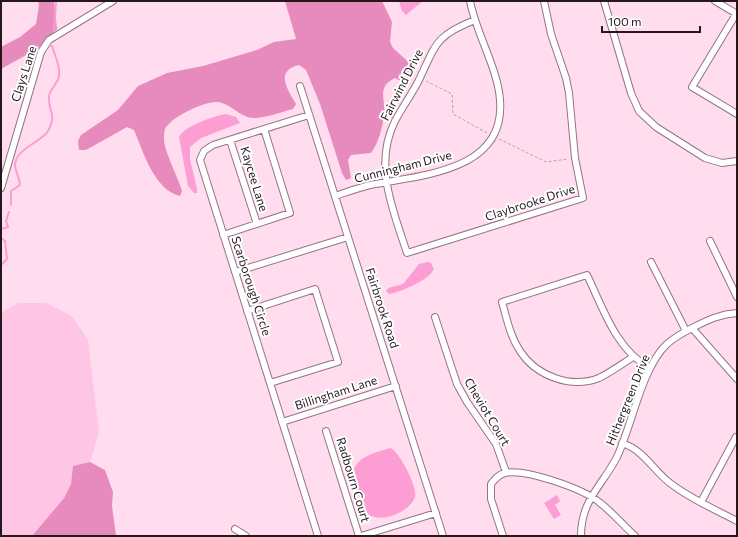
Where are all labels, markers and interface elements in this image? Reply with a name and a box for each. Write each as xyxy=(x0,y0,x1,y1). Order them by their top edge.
scale bar xyxy=(602,8,700,34)
text: 100 m xyxy=(608,14,642,28)
street label: Clays Lane xyxy=(7,44,39,103)
street label: Fairwind Drive xyxy=(377,46,425,123)
street label: Kaycee Lane xyxy=(238,144,272,213)
street label: Cunningham Drive xyxy=(353,147,453,185)
street label: Claybrooke Drive xyxy=(483,181,576,223)
street label: Scarborough Circle xyxy=(229,234,275,337)
street label: Fairbrook Road xyxy=(363,266,403,350)
street label: Hithergreen Drive xyxy=(602,352,652,447)
street label: Billingham Lane xyxy=(293,372,379,412)
street label: Cheviot Court xyxy=(462,375,514,448)
street label: Radbourn Court xyxy=(334,436,374,524)

